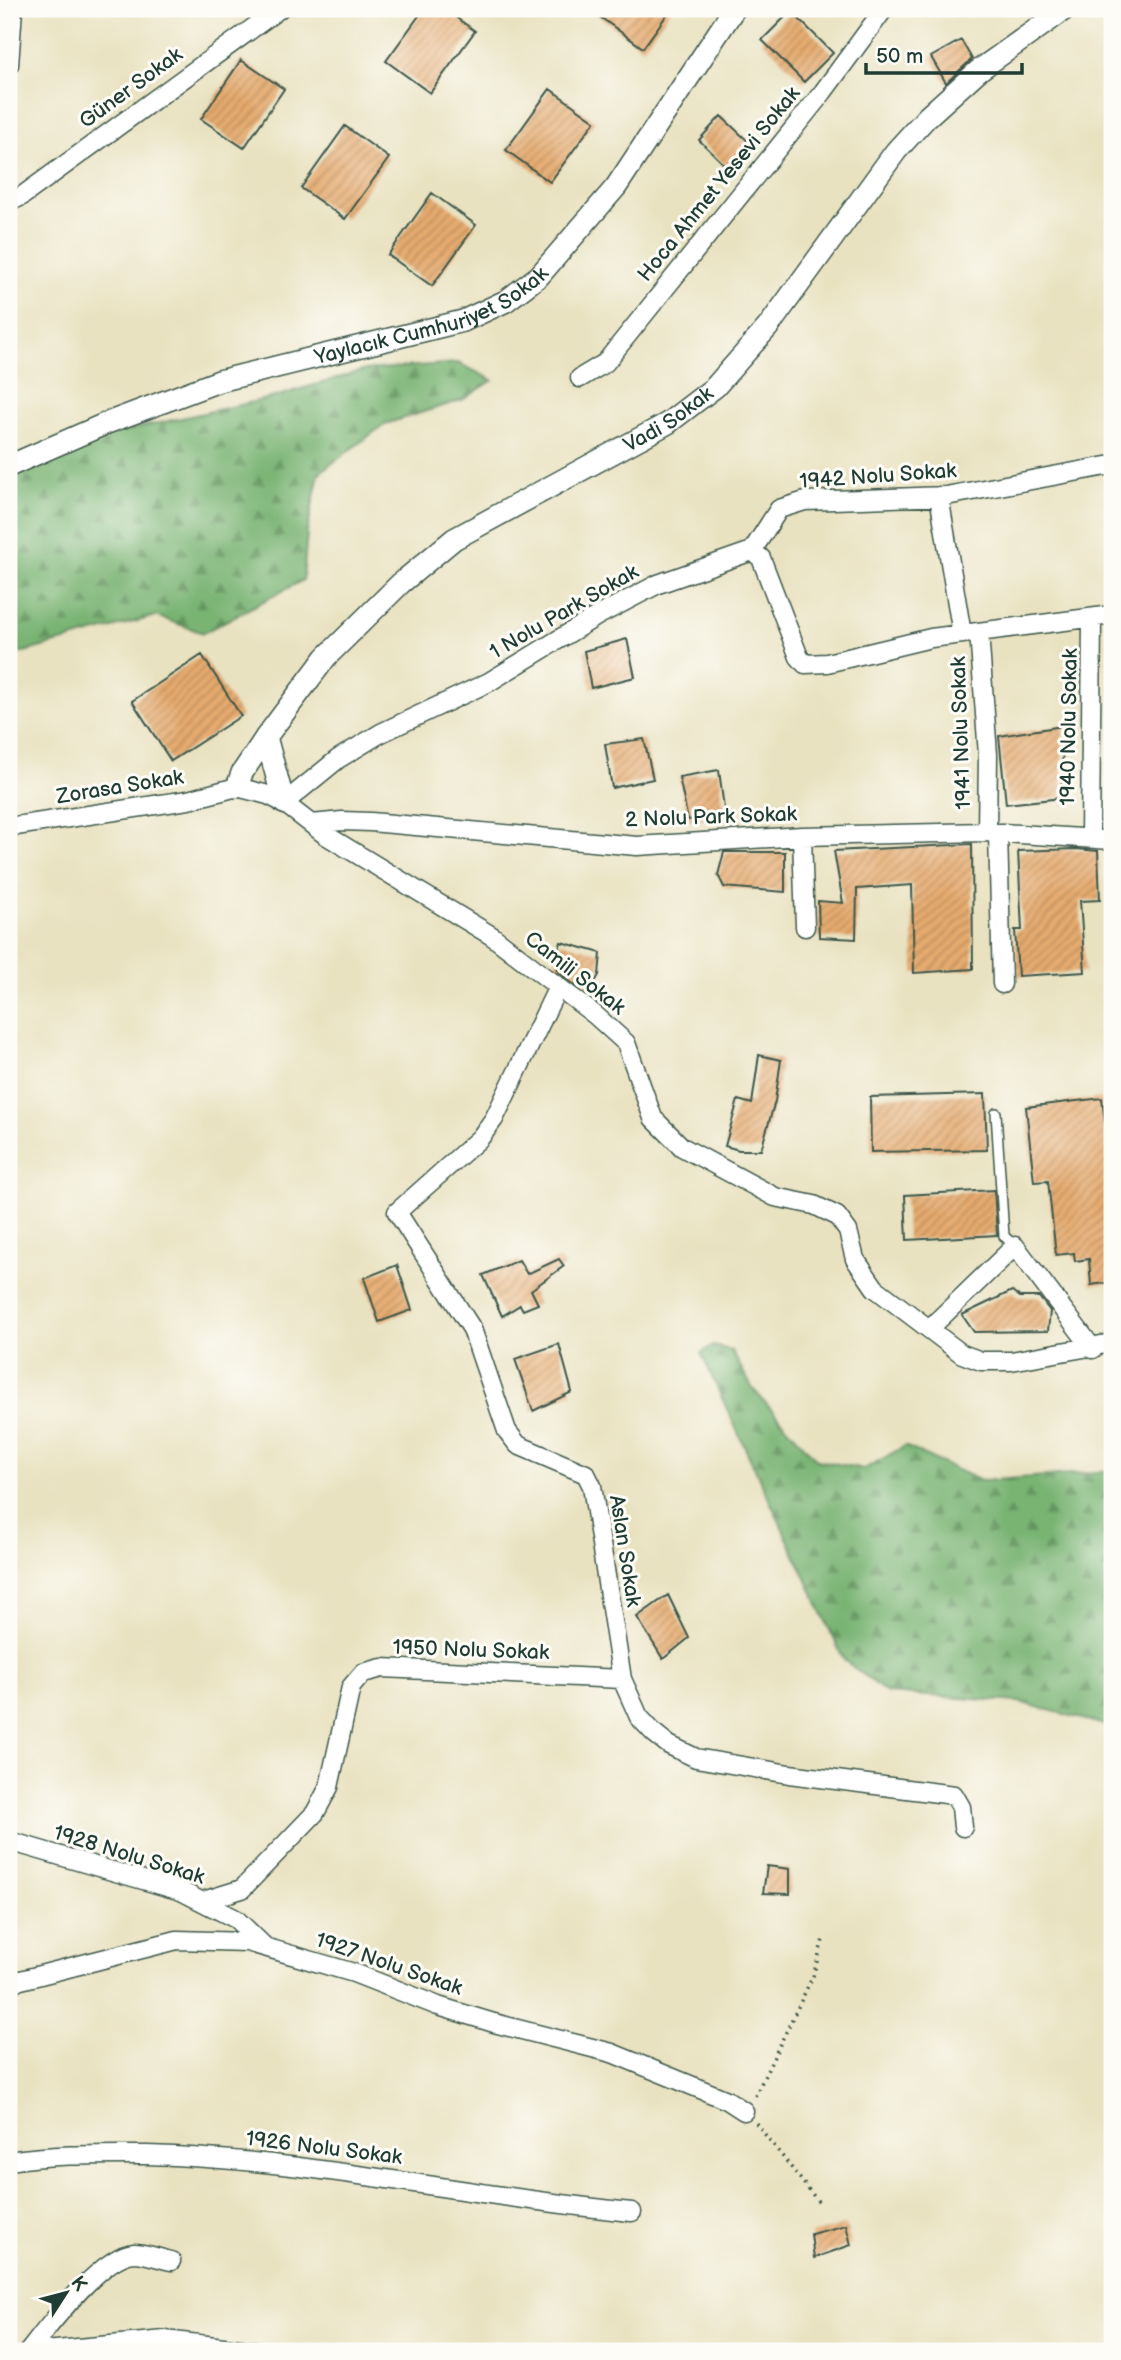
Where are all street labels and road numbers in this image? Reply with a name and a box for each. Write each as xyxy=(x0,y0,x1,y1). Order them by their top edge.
street label: Güner Sokak xyxy=(75,42,188,134)
street label: Hoca Ahmet Yesevi Sokak xyxy=(633,81,806,287)
street label: Yaylacık Cumhuriyet Sokak xyxy=(311,261,554,370)
street label: Vadi Sokak xyxy=(619,380,718,457)
street label: 1942 Nolu Sokak xyxy=(799,458,958,494)
street label: 1 Nolu Park Sokak xyxy=(485,559,643,665)
street label: 1940 Nolu Sokak xyxy=(1055,647,1083,806)
street label: 1941 Nolu Sokak xyxy=(946,655,976,810)
street label: Zorasa Sokak xyxy=(54,765,186,810)
street label: 2 Nolu Park Sokak xyxy=(625,801,798,832)
street label: Camili Sokak xyxy=(520,926,631,1020)
street label: Aslan Sokak xyxy=(604,1493,646,1609)
street label: 1950 Nolu Sokak xyxy=(392,1635,550,1665)
street label: 1928 Nolu Sokak xyxy=(50,1820,208,1890)
street label: 1927 Nolu Sokak xyxy=(312,1927,466,2001)
street label: 1926 Nolu Sokak xyxy=(244,2126,404,2170)

